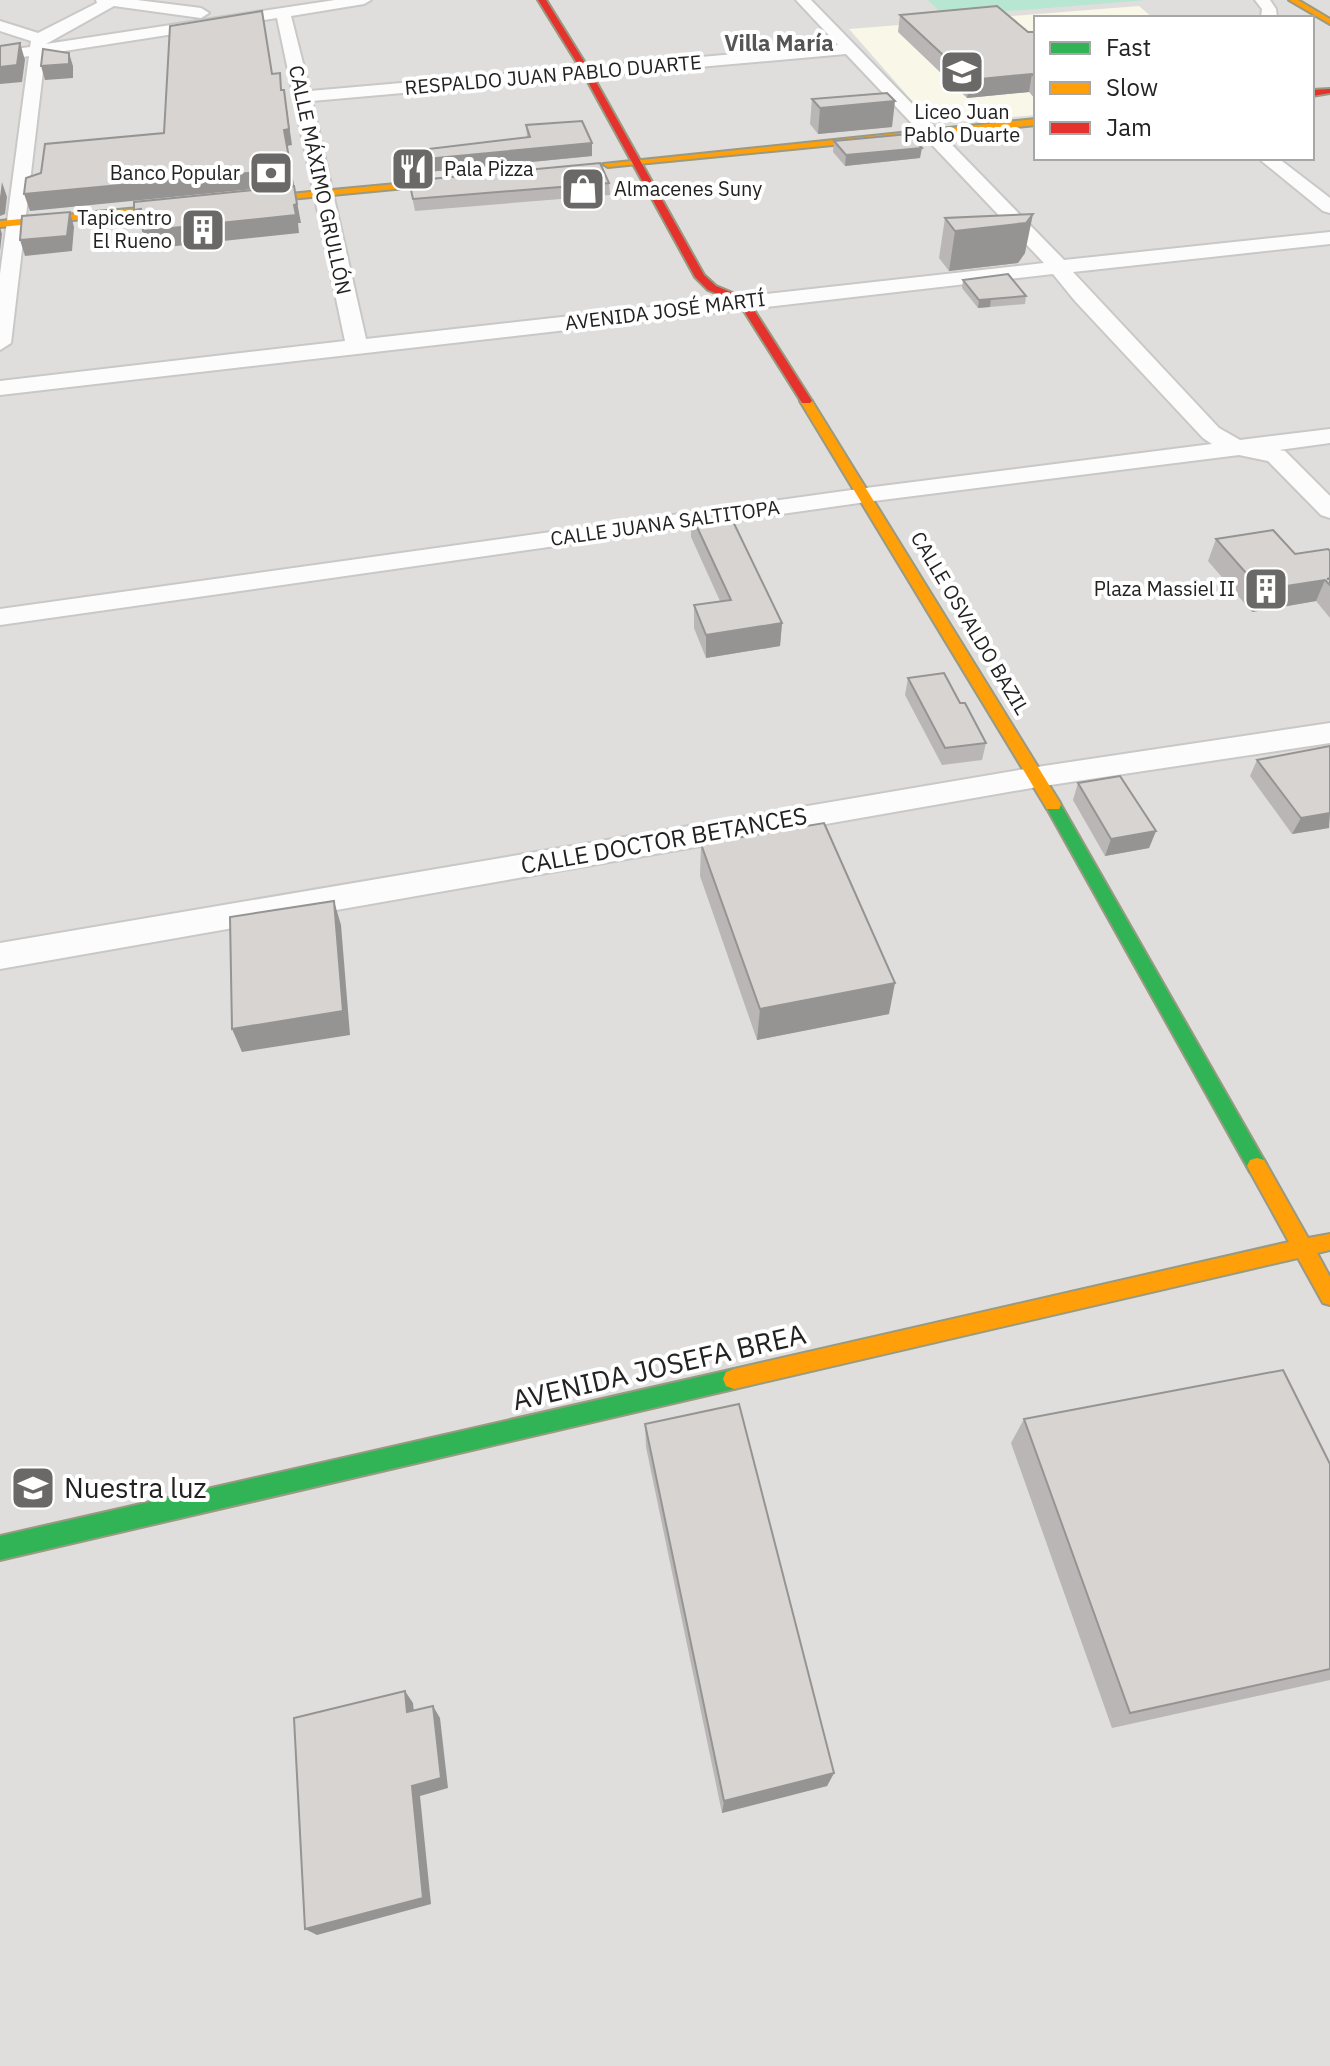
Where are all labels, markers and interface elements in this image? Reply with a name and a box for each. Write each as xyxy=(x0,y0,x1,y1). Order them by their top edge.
legend xyxy=(1034,16,1314,160)
district label: Villa María xyxy=(724,28,834,57)
text: Fast xyxy=(1106,31,1151,63)
street label: RESPALDO JUAN PABLO DUARTE xyxy=(403,48,703,101)
school or university icon: Liceo Juan Pablo Duarte xyxy=(938,48,986,96)
street label: CALLE MÁXIMO GRULLÓN xyxy=(283,63,358,297)
text: Slow xyxy=(1106,71,1158,103)
place label: Liceo Juan Pablo Duarte xyxy=(904,98,1020,148)
text: Jam xyxy=(1106,111,1152,143)
restaurant icon: Pala Pizza xyxy=(389,145,437,193)
bank icon: Banco Popular xyxy=(247,149,295,197)
place label: Pala Pizza xyxy=(444,155,534,182)
place label: Banco Popular xyxy=(110,159,240,186)
shop icon: Almacenes Suny xyxy=(559,165,607,213)
place label: Almacenes Suny xyxy=(614,175,762,202)
place label: Tapicentro El Rueno xyxy=(77,204,172,254)
building icon: Tapicentro El Rueno xyxy=(179,206,227,254)
street label: AVENIDA JOSÉ MARTÍ xyxy=(563,285,767,336)
street label: CALLE JUANA SALTITOPA xyxy=(549,493,781,552)
street label: CALLE OSVALDO BAZIL xyxy=(905,526,1036,719)
building icon: Plaza Massiel II xyxy=(1242,565,1290,613)
place label: Plaza Massiel II xyxy=(1094,575,1235,602)
street label: CALLE DOCTOR BETANCES xyxy=(518,799,810,881)
street label: AVENIDA JOSEFA BREA xyxy=(508,1315,809,1418)
school or university icon: Nuestra luz xyxy=(9,1464,57,1512)
place label: Nuestra luz xyxy=(64,1469,207,1506)

